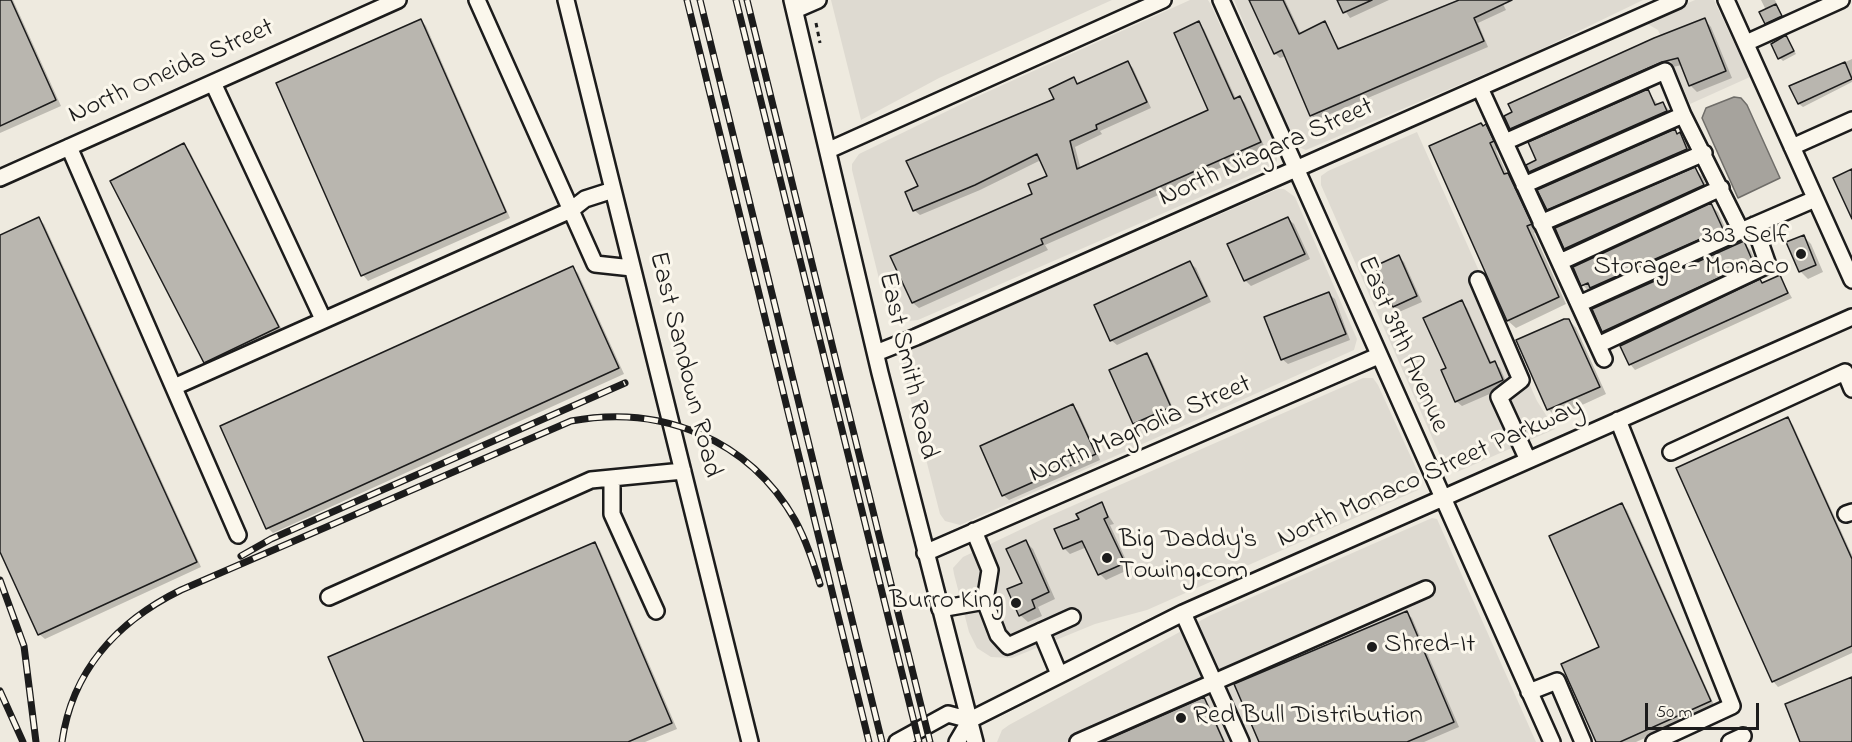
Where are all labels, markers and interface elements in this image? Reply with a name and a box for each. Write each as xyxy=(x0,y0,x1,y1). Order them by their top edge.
street label: North Oneida Street xyxy=(64,13,280,133)
street label: North Niagara Street xyxy=(1155,92,1379,216)
place label: 303 Self Storage - Monaco xyxy=(1593,222,1789,285)
marker: 303 Self Storage - Monaco xyxy=(1794,247,1808,261)
street label: East Sandown Road xyxy=(639,249,727,481)
street label: East 39th Avenue xyxy=(1348,252,1454,438)
street label: East Smith Road xyxy=(869,269,943,463)
street label: North Magnolia Street xyxy=(1025,370,1257,492)
street label: North Monaco Street Parkway xyxy=(1273,393,1589,557)
place label: Big Daddy's Towing.com xyxy=(1119,526,1257,589)
marker: Big Daddy's Towing.com xyxy=(1100,551,1114,565)
place label: Burro King xyxy=(890,587,1004,619)
marker: Burro King xyxy=(1009,596,1023,610)
place label: Shred-It xyxy=(1384,631,1475,663)
marker: Shred-It xyxy=(1365,640,1379,654)
scale bar xyxy=(1648,691,1762,729)
text: 50 m xyxy=(1656,700,1693,726)
place label: Red Bull Distribution xyxy=(1193,702,1423,734)
marker: Red Bull Distribution xyxy=(1174,711,1188,725)

